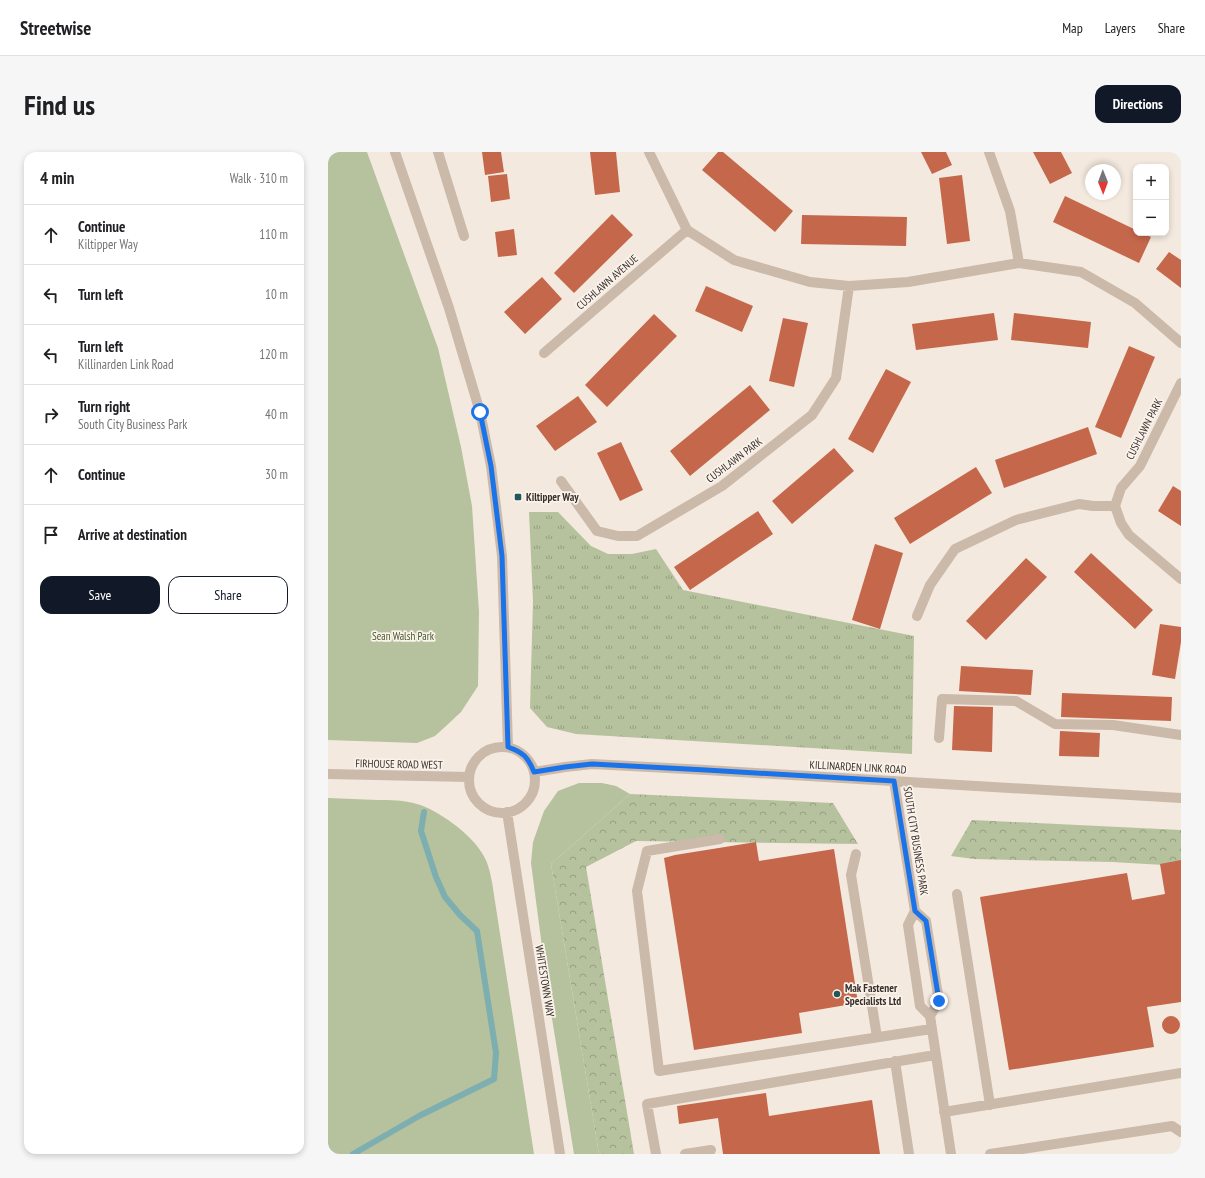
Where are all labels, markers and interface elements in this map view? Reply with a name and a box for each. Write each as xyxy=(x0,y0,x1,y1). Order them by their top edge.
text: Streetwise xyxy=(20,16,91,40)
text: Map xyxy=(1062,19,1083,37)
text: Layers xyxy=(1105,19,1136,37)
text: Share xyxy=(1158,19,1185,37)
button: Directions xyxy=(1095,85,1181,123)
text: Find us xyxy=(24,86,95,123)
north arrow xyxy=(1085,164,1121,200)
map controls xyxy=(1133,164,1169,236)
button: + xyxy=(1133,164,1169,200)
text: 4 min xyxy=(40,167,74,189)
text: Walk · 310 m xyxy=(230,170,288,187)
button: − xyxy=(1133,200,1169,236)
text: Continue xyxy=(78,217,125,236)
icon: ahead xyxy=(40,224,62,246)
text: 110 m xyxy=(259,226,288,243)
text: Kiltipper Way xyxy=(78,236,138,253)
street label: CUSHLAWN AVENUE xyxy=(573,251,641,313)
icon: left xyxy=(40,284,62,306)
text: Turn left xyxy=(78,285,123,304)
text: 10 m xyxy=(265,286,288,303)
text: Turn left xyxy=(78,337,123,356)
icon: left xyxy=(40,344,62,366)
text: 120 m xyxy=(259,346,288,363)
text: Killinarden Link Road xyxy=(78,356,174,373)
street label: CUSHLAWN PARK xyxy=(1123,396,1166,462)
text: Turn right xyxy=(78,397,130,416)
route start xyxy=(471,403,489,421)
icon: right xyxy=(40,404,62,426)
text: 40 m xyxy=(265,406,288,423)
text: South City Business Park xyxy=(78,416,187,433)
street label: CUSHLAWN PARK xyxy=(703,434,765,486)
icon: ahead xyxy=(40,464,62,486)
text: Continue xyxy=(78,465,125,484)
text: 30 m xyxy=(265,466,288,483)
place label: Kiltipper Way xyxy=(526,490,579,504)
marker: Kiltipper Way xyxy=(513,492,523,502)
icon: arrive xyxy=(40,524,62,546)
text: Arrive at destination xyxy=(78,525,187,544)
button: Save xyxy=(40,576,160,614)
button: Share xyxy=(168,576,288,614)
park label: Sean Walsh Park xyxy=(372,629,435,643)
street label: FIRHOUSE ROAD WEST xyxy=(355,756,443,772)
street label: KILLINARDEN LINK ROAD xyxy=(809,757,907,777)
street label: SOUTH CITY BUSINESS PARK xyxy=(900,786,932,897)
street label: WHITESTOWN WAY xyxy=(532,944,558,1018)
place label: Mak Fastener Specialists Ltd xyxy=(845,981,901,1008)
marker: Mak Fastener Specialists Ltd xyxy=(832,989,842,999)
route end xyxy=(930,992,948,1010)

